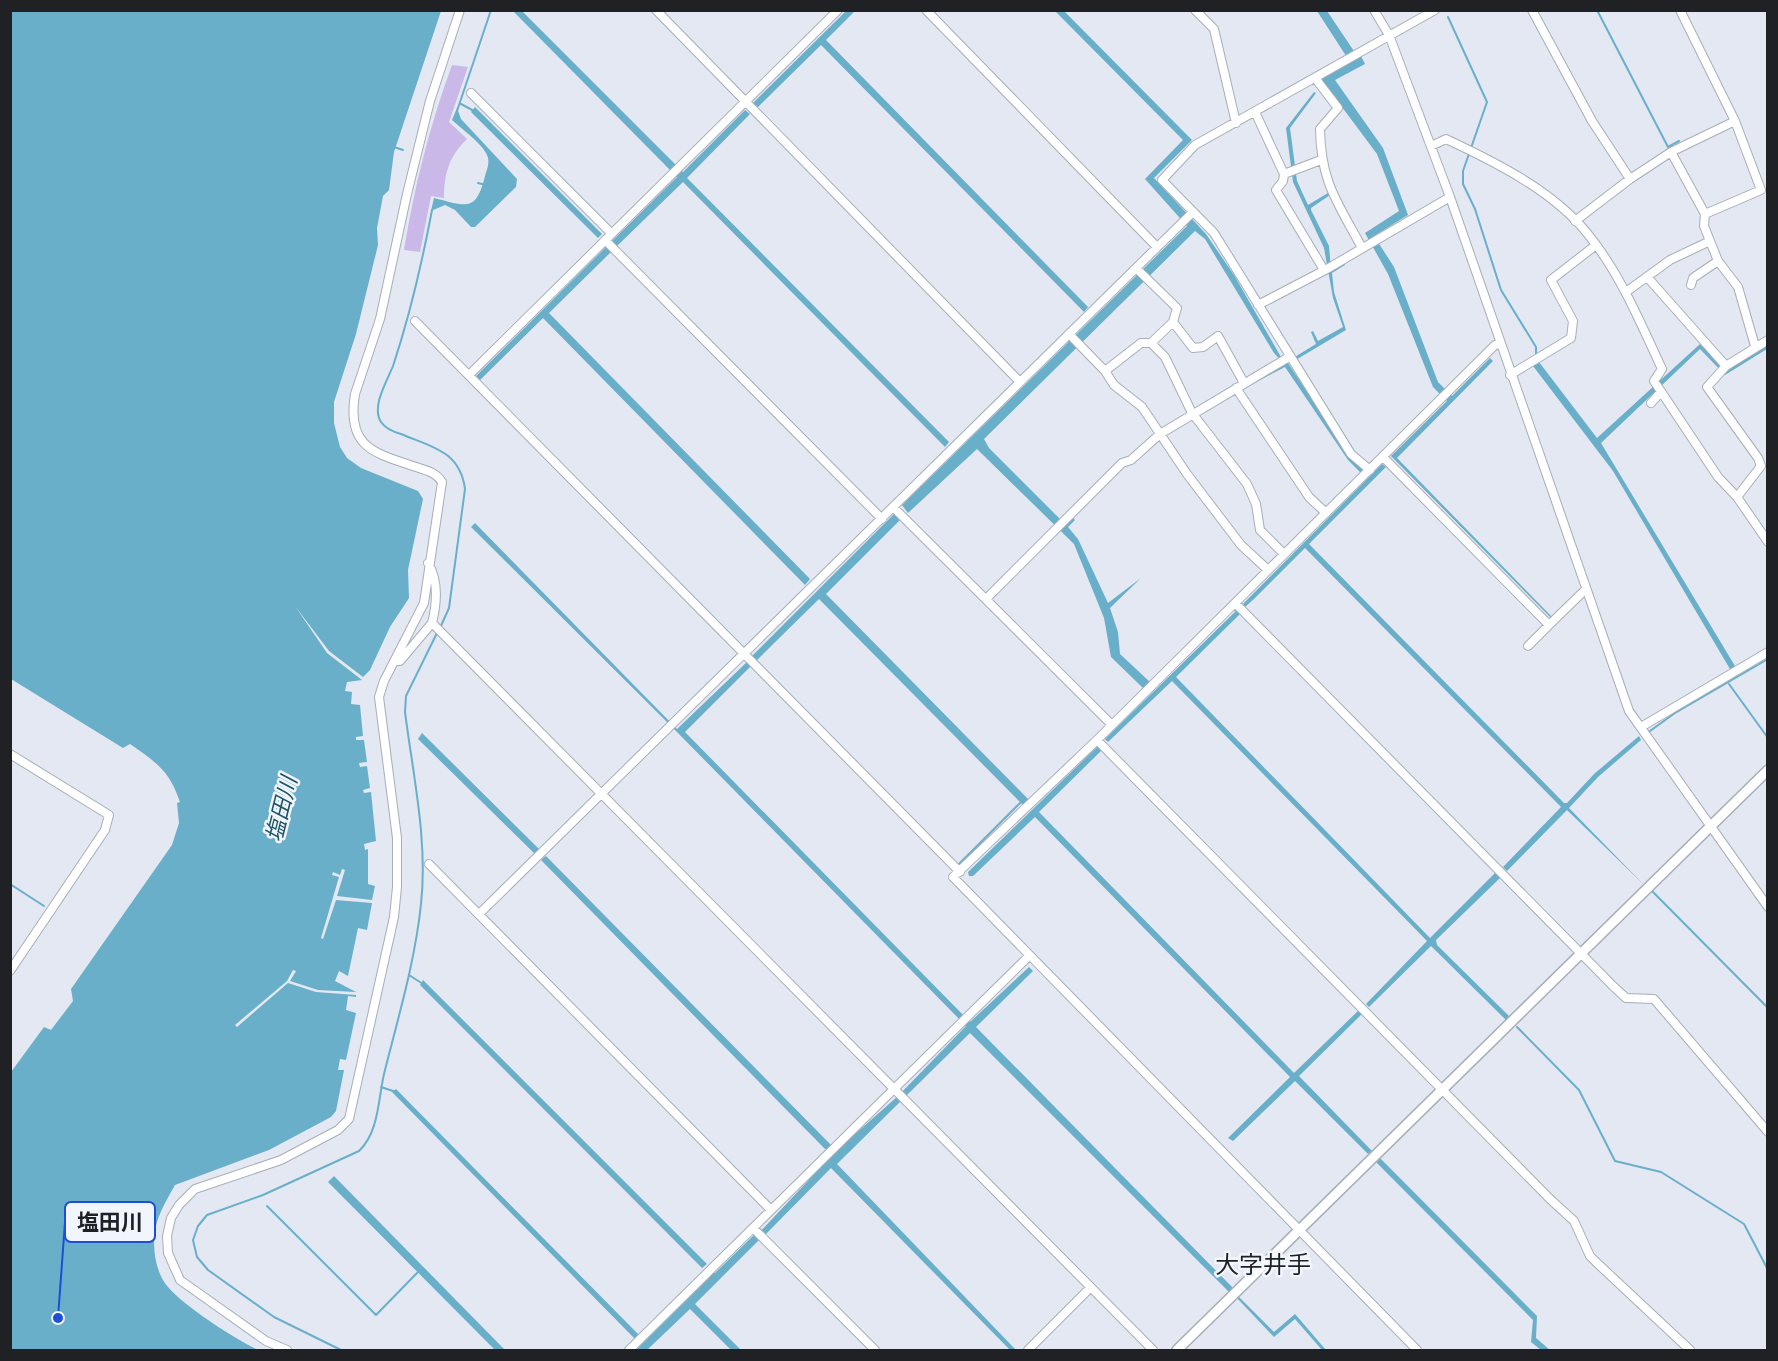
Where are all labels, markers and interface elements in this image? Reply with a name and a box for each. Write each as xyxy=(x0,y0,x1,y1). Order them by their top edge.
water label: 塩田川 xyxy=(257,771,305,845)
callout: 塩田川 xyxy=(65,1202,155,1242)
text: 塩田川 xyxy=(77,1206,143,1238)
district label: 大字井手 xyxy=(1215,1247,1311,1282)

